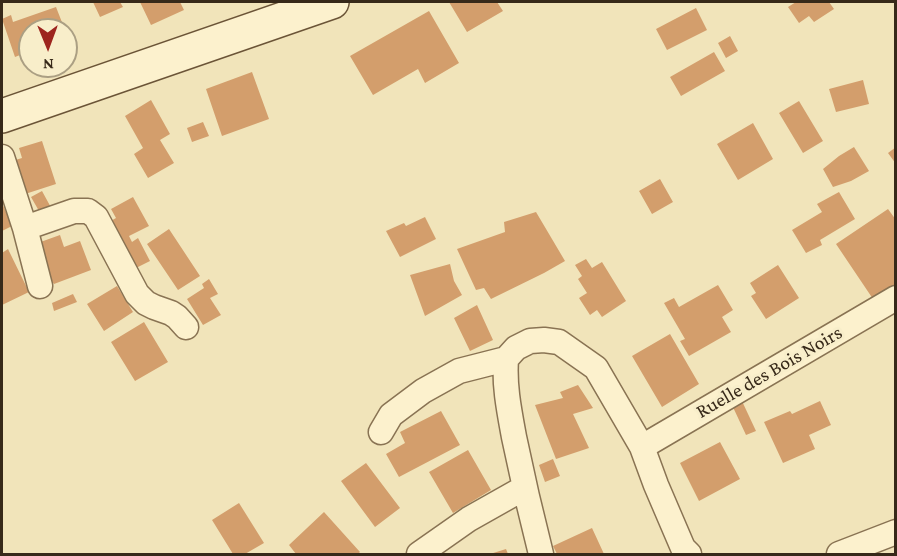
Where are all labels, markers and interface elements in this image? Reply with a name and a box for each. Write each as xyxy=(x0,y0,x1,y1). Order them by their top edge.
north arrow xyxy=(18,18,78,78)
text: N xyxy=(43,56,54,73)
street label: Ruelle des Bois Noirs xyxy=(692,320,846,424)

